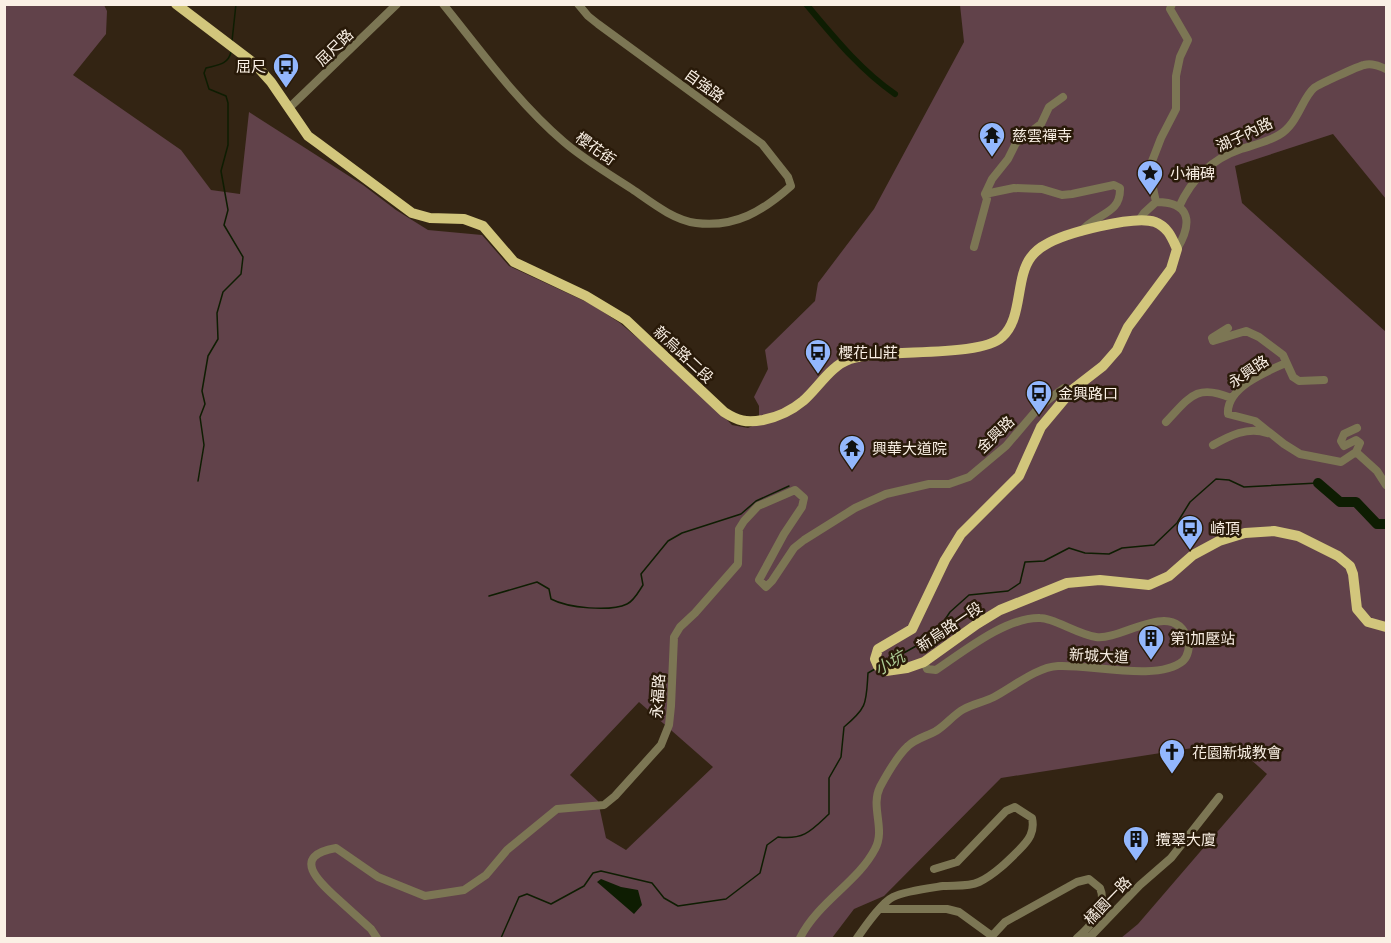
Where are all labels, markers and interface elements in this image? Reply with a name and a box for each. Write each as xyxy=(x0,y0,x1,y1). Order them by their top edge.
street label: 屈尺路 xyxy=(312,25,356,69)
bus stop icon: 屈尺 xyxy=(271,51,301,89)
place label: 屈尺 xyxy=(236,57,266,75)
street label: 自強路 xyxy=(682,64,728,106)
street label: 湖子內路 xyxy=(1213,113,1275,155)
temple icon: 慈雲禪寺 xyxy=(977,120,1007,158)
place label: 慈雲禪寺 xyxy=(1012,126,1072,144)
street label: 櫻花街 xyxy=(572,128,620,168)
place icon: 小補碑 xyxy=(1135,158,1165,196)
place label: 小補碑 xyxy=(1170,164,1215,182)
street label: 新烏路二段 xyxy=(650,322,718,386)
bus stop icon: 櫻花山莊 xyxy=(803,337,833,375)
place label: 櫻花山莊 xyxy=(838,343,898,361)
street label: 永興路 xyxy=(1224,351,1272,391)
bus stop icon: 金興路口 xyxy=(1024,378,1054,416)
place label: 金興路口 xyxy=(1058,384,1118,402)
street label: 金興路 xyxy=(973,412,1017,456)
temple icon: 興華大道院 xyxy=(837,433,867,471)
place label: 興華大道院 xyxy=(872,439,947,457)
bus stop icon: 崎頂 xyxy=(1175,513,1205,551)
place label: 崎頂 xyxy=(1210,519,1240,537)
street label: 新烏路一段 xyxy=(913,598,985,654)
building icon: 第1加壓站 xyxy=(1136,623,1166,661)
place label: 第1加壓站 xyxy=(1170,629,1235,647)
street label: 新城大道 xyxy=(1069,644,1129,666)
water label: 小坑 xyxy=(870,645,909,678)
street label: 永福路 xyxy=(646,673,668,719)
church icon: 花園新城教會 xyxy=(1157,737,1187,775)
place label: 花園新城教會 xyxy=(1192,743,1282,761)
building icon: 攬翠大廈 xyxy=(1121,824,1151,862)
place label: 攬翠大廈 xyxy=(1156,830,1216,848)
street label: 橘園一路 xyxy=(1080,872,1134,928)

